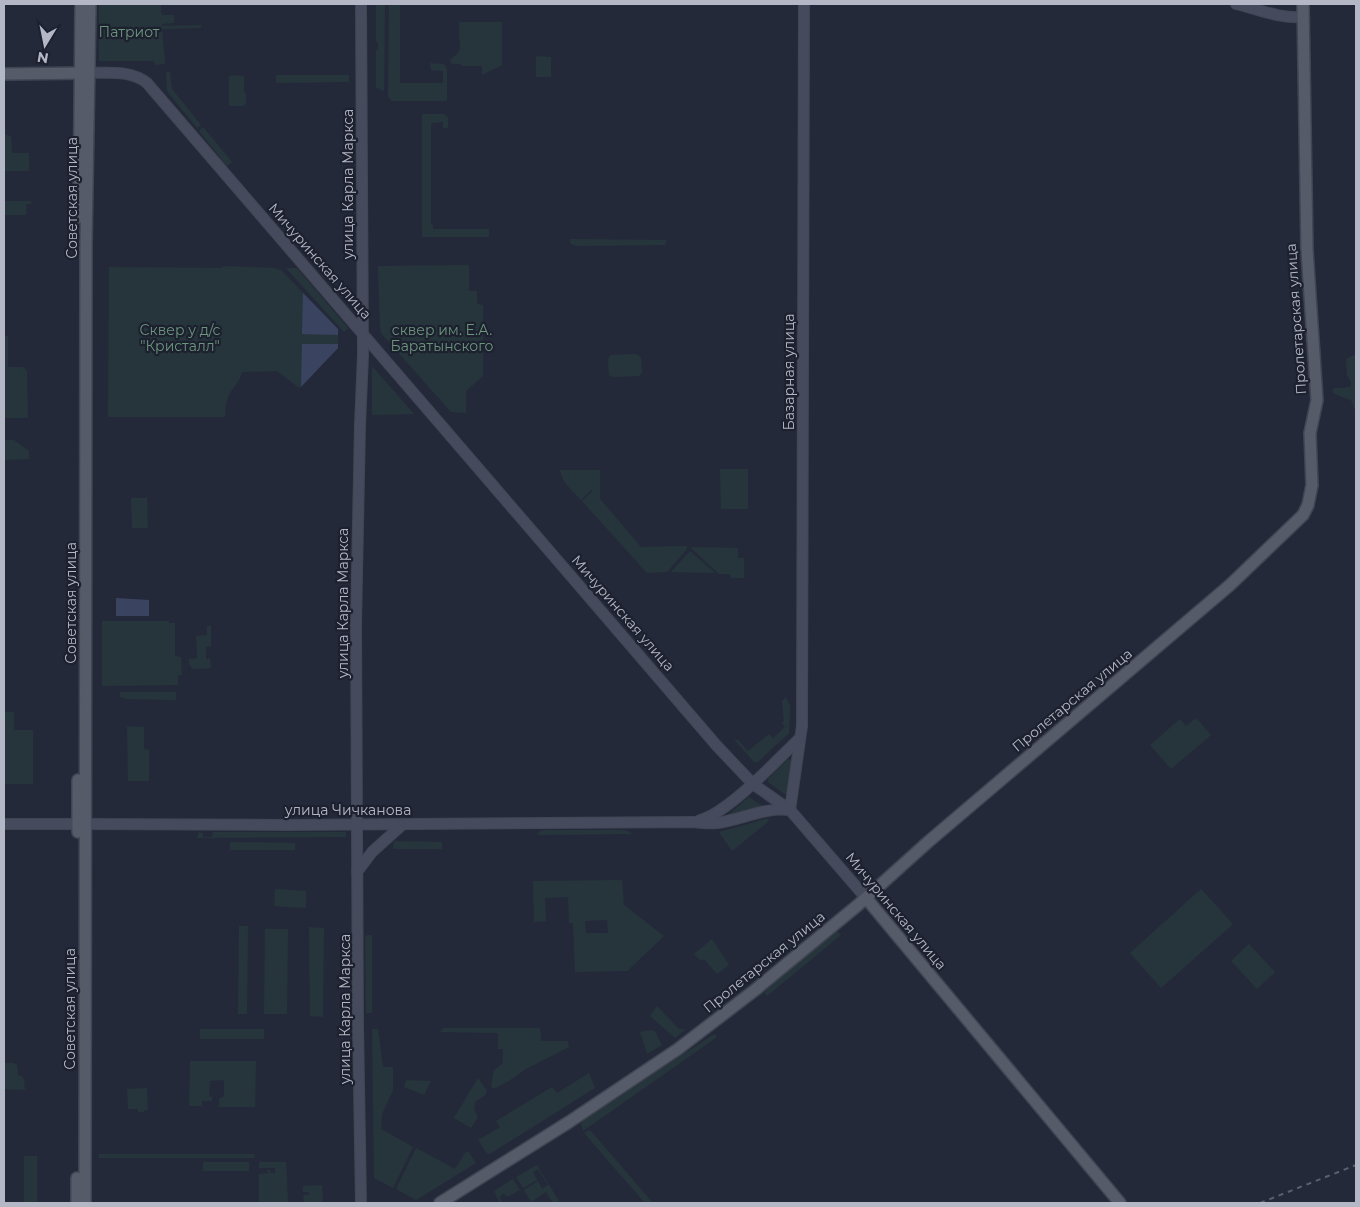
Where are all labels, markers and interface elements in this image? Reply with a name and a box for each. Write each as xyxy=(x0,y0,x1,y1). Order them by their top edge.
north arrow xyxy=(20,20,70,70)
park label: Патриот xyxy=(99,23,160,41)
text: N xyxy=(36,48,50,68)
street label: улица Карла Маркса xyxy=(339,109,357,260)
street label: Советская улица xyxy=(63,137,81,259)
street label: Мичуринская улица xyxy=(265,199,375,323)
street label: Пролетарская улица xyxy=(1282,243,1310,395)
street label: Базарная улица xyxy=(780,313,798,431)
park label: Сквер у д/с "Кристалл" xyxy=(140,321,221,355)
park label: сквер им. Е.А. Баратынского xyxy=(390,321,494,355)
street label: улица Карла Маркса xyxy=(334,528,352,679)
street label: Советская улица xyxy=(62,542,80,664)
street label: Мичуринская улица xyxy=(568,551,678,675)
street label: Пролетарская улица xyxy=(1008,644,1136,756)
street label: улица Чичканова xyxy=(284,801,411,819)
street label: Мичуринская улица xyxy=(842,849,950,973)
street label: Пролетарская улица xyxy=(699,907,829,1017)
street label: улица Карла Маркса xyxy=(336,934,354,1085)
street label: Советская улица xyxy=(61,948,79,1070)

